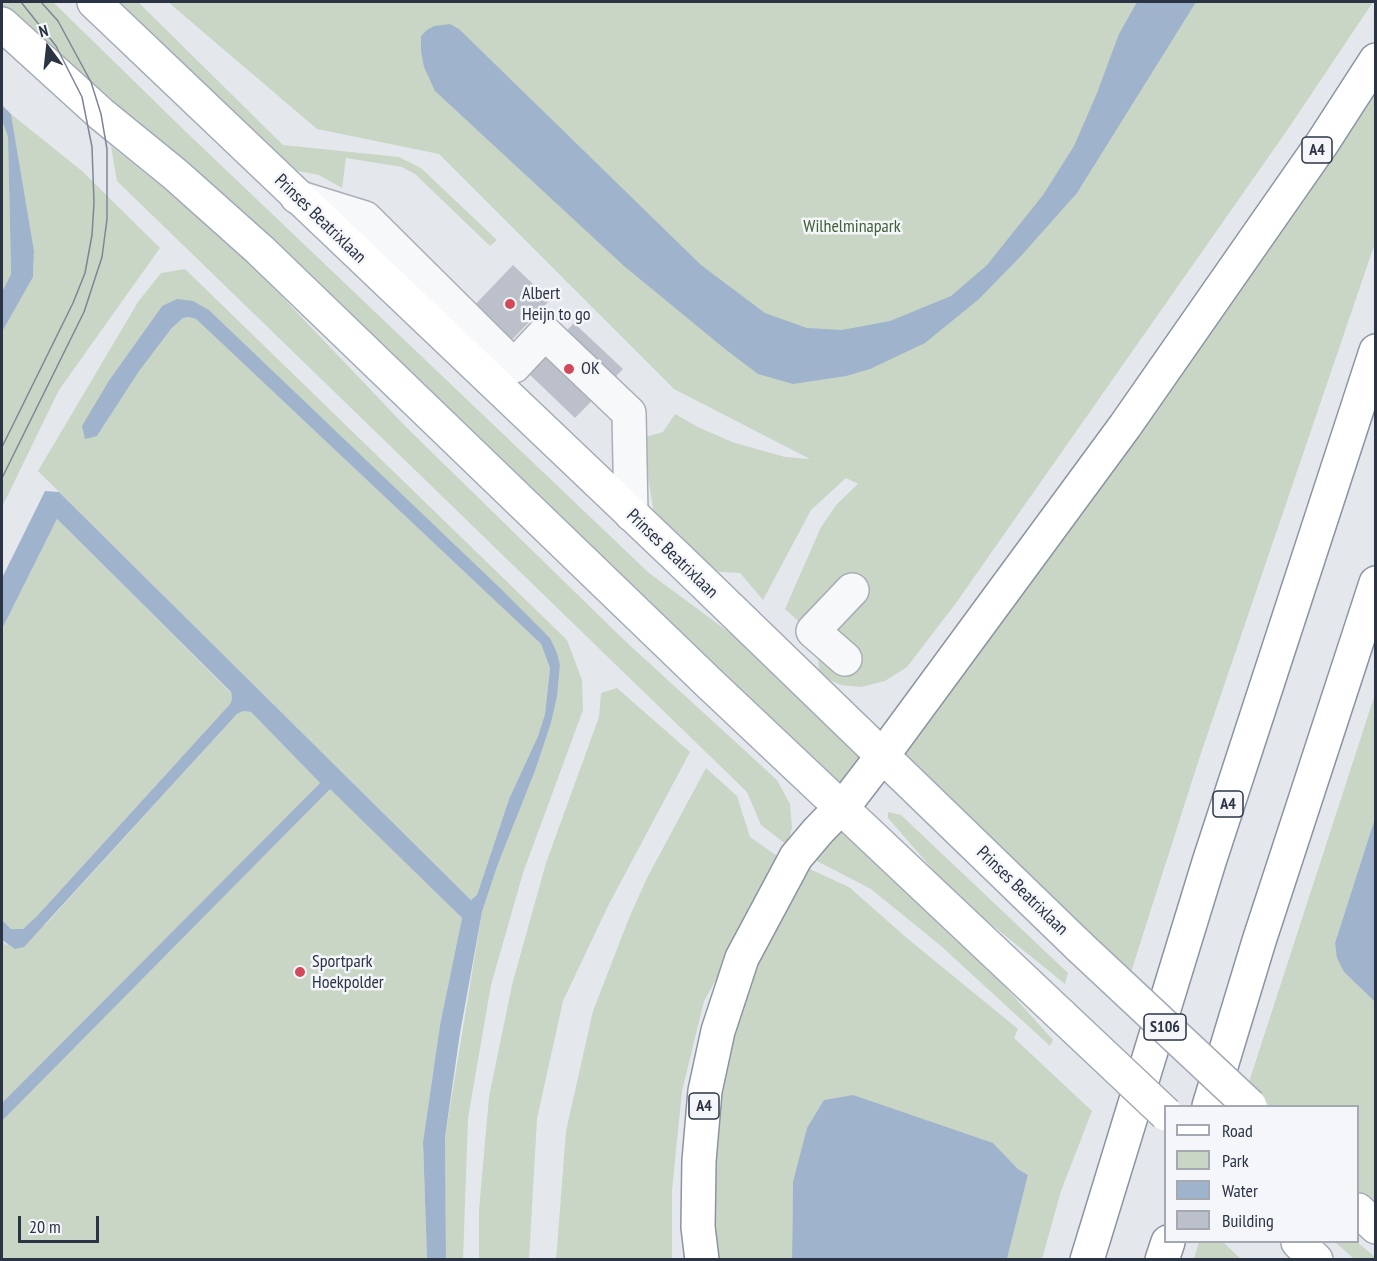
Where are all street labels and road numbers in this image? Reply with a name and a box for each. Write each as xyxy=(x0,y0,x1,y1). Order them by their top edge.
road number: A4 xyxy=(1302,137,1332,163)
street label: Prinses Beatrixlaan xyxy=(270,170,370,268)
street label: Prinses Beatrixlaan xyxy=(622,505,722,603)
road number: A4 xyxy=(1213,791,1243,817)
street label: Prinses Beatrixlaan xyxy=(972,842,1072,940)
road number: S106 xyxy=(1144,1014,1186,1040)
road number: A4 xyxy=(689,1093,719,1119)

